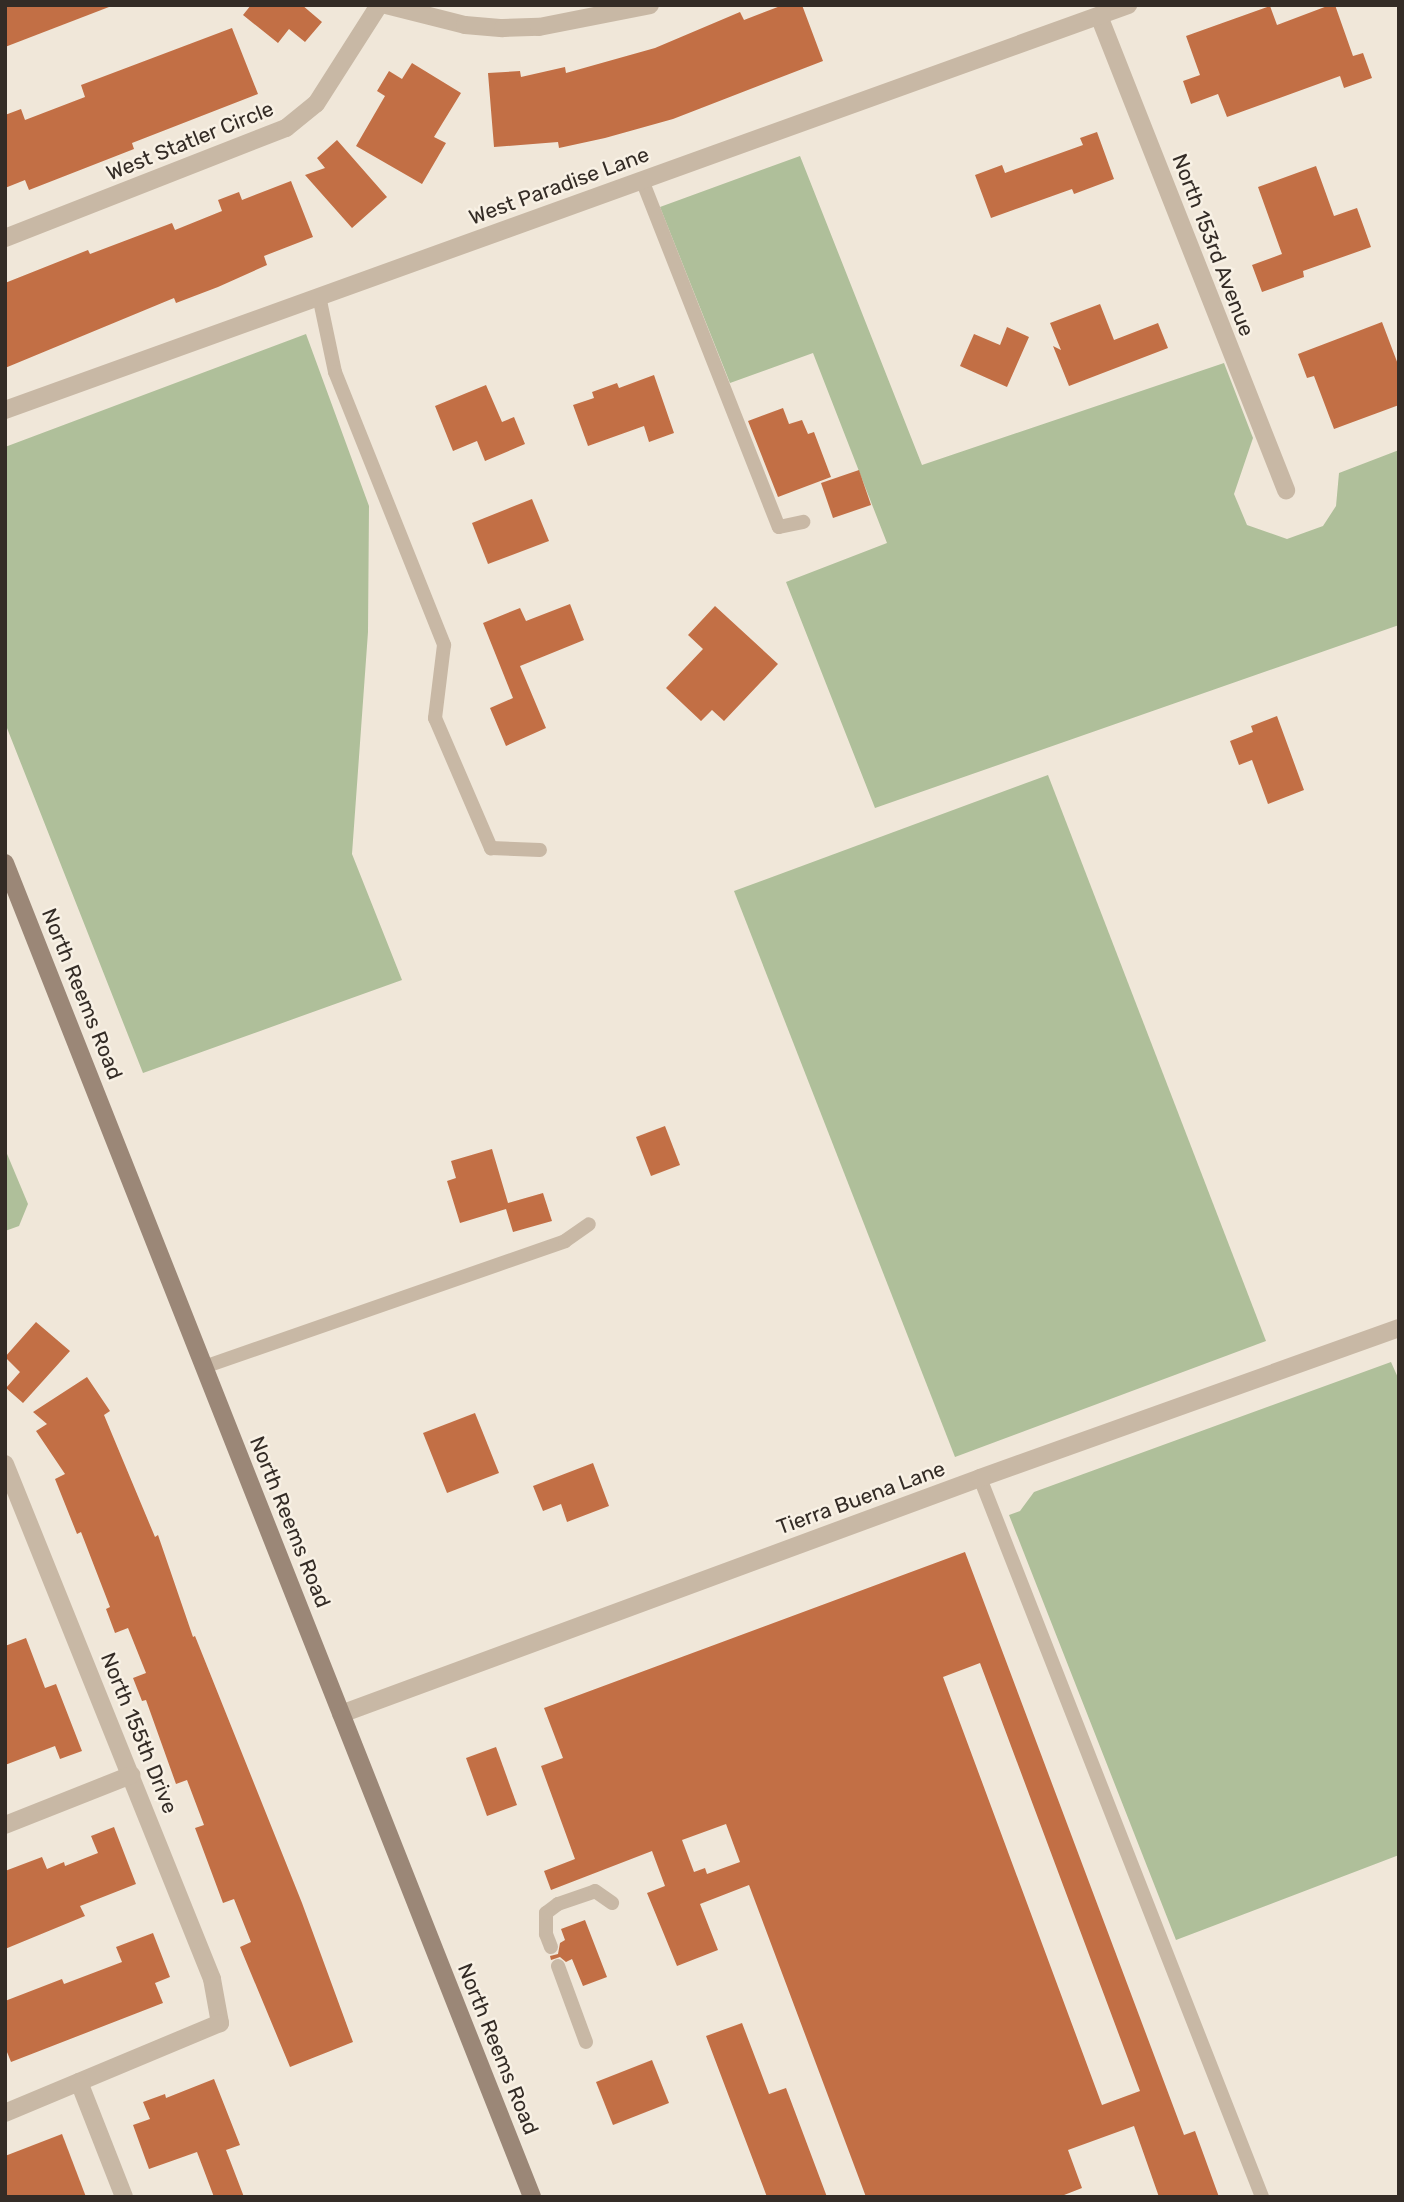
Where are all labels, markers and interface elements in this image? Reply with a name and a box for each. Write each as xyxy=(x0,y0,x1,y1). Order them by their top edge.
street label: West Statler Circle xyxy=(103,96,277,186)
street label: West Paradise Lane xyxy=(466,142,652,230)
street label: North 153rd Avenue xyxy=(1167,150,1259,340)
street label: North Reems Road xyxy=(36,905,128,1083)
street label: North Reems Road xyxy=(244,1433,336,1611)
street label: Tierra Buena Lane xyxy=(773,1456,949,1540)
street label: North 155th Drive xyxy=(95,1649,183,1817)
street label: North Reems Road xyxy=(452,1960,544,2138)

